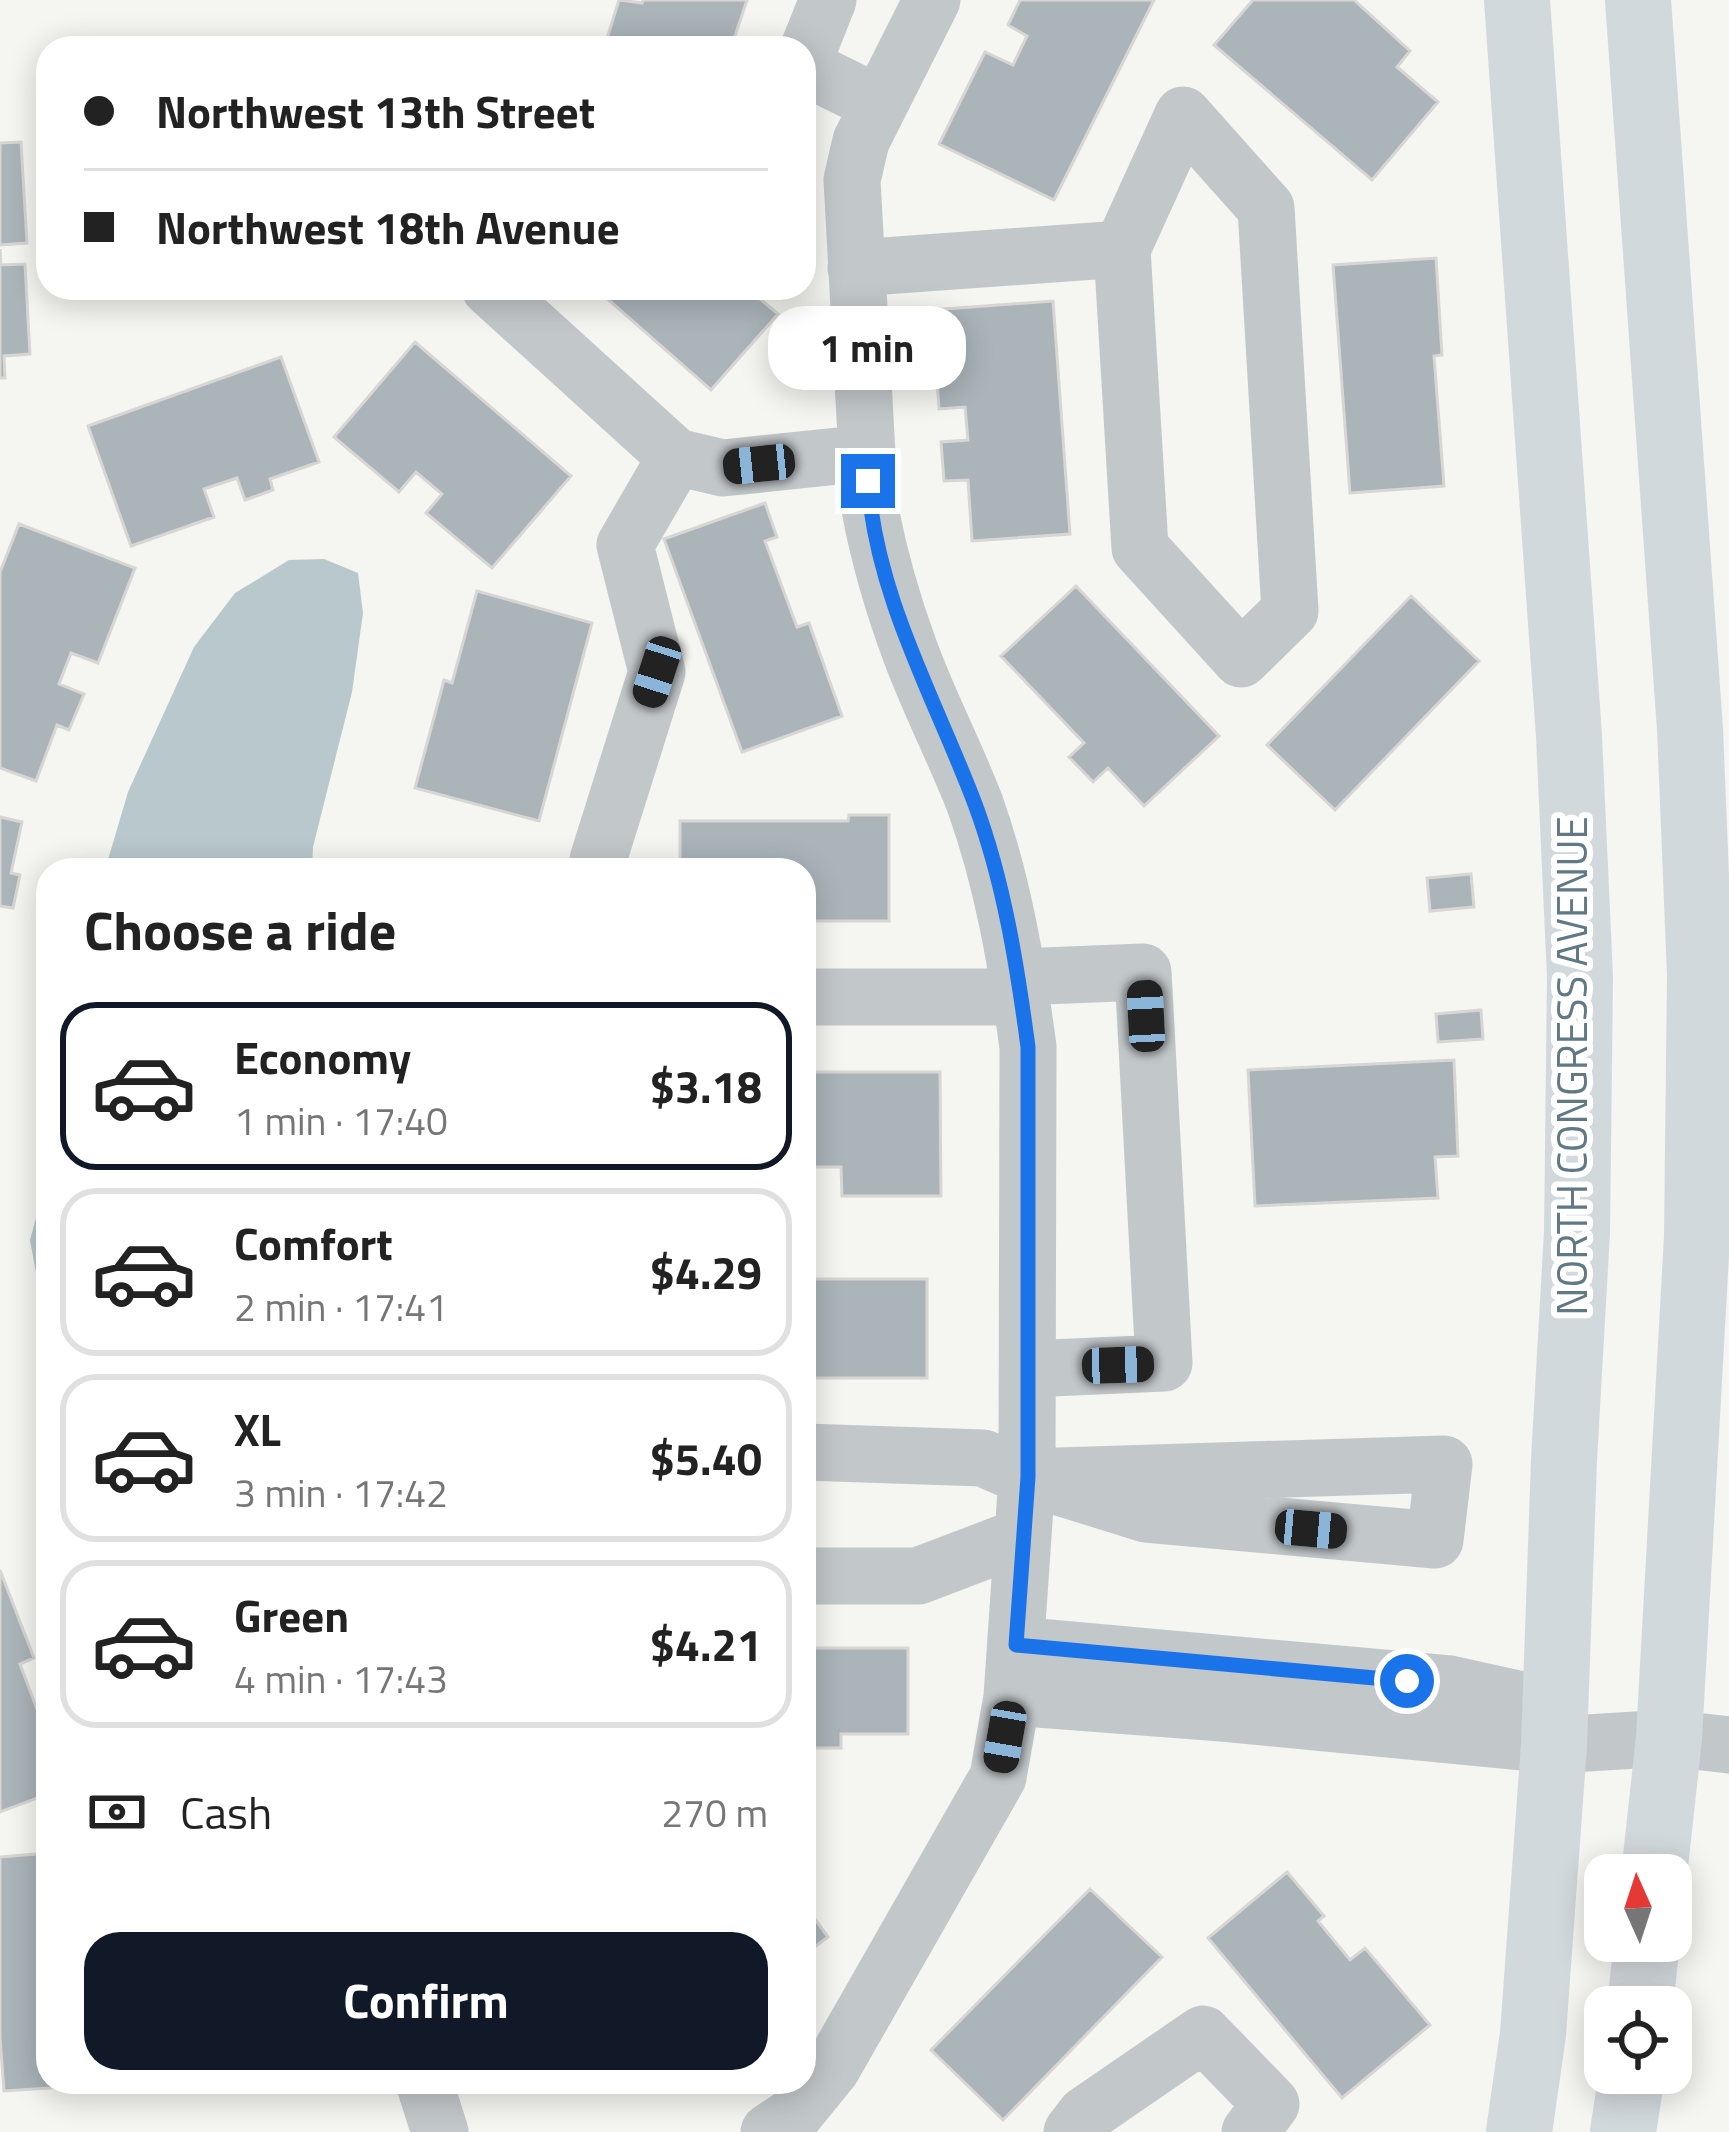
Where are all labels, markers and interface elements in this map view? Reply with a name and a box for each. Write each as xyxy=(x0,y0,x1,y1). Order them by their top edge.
text: Northwest 13th Street xyxy=(156,77,595,145)
text: Northwest 18th Avenue xyxy=(156,193,620,261)
callout: 1 min xyxy=(769,307,967,391)
text: 1 min xyxy=(820,318,914,377)
car xyxy=(721,442,797,486)
route end xyxy=(841,454,895,508)
car xyxy=(629,632,685,712)
street label: NORTH CONGRESS AVENUE xyxy=(1539,816,1603,1316)
text: Choose a ride xyxy=(84,889,396,971)
car xyxy=(1126,979,1166,1053)
text: Economy xyxy=(234,1023,411,1091)
icon: car xyxy=(90,1032,198,1140)
text: $3.18 xyxy=(650,1052,762,1120)
text: 1 min · 17:40 xyxy=(234,1091,448,1150)
text: Comfort xyxy=(234,1209,393,1277)
icon: car xyxy=(90,1218,198,1326)
text: $4.29 xyxy=(650,1238,762,1306)
text: 2 min · 17:41 xyxy=(234,1277,448,1336)
car xyxy=(1081,1346,1155,1384)
text: XL xyxy=(234,1395,281,1463)
icon: car xyxy=(90,1404,198,1512)
text: $5.40 xyxy=(650,1424,762,1492)
text: 3 min · 17:42 xyxy=(234,1463,448,1522)
car xyxy=(1274,1508,1348,1550)
text: Green xyxy=(234,1581,349,1649)
icon: car xyxy=(90,1590,198,1698)
text: $4.21 xyxy=(650,1610,762,1678)
text: 4 min · 17:43 xyxy=(234,1649,448,1708)
route start xyxy=(1380,1654,1434,1708)
car xyxy=(981,1698,1029,1776)
text: Cash xyxy=(180,1778,272,1846)
icon: cash xyxy=(84,1779,150,1845)
text: 270 m xyxy=(661,1783,768,1842)
north arrow xyxy=(1584,1854,1692,1962)
map controls xyxy=(1584,1854,1692,2094)
button: Confirm xyxy=(84,1932,768,2070)
button: locate xyxy=(1584,1986,1692,2094)

